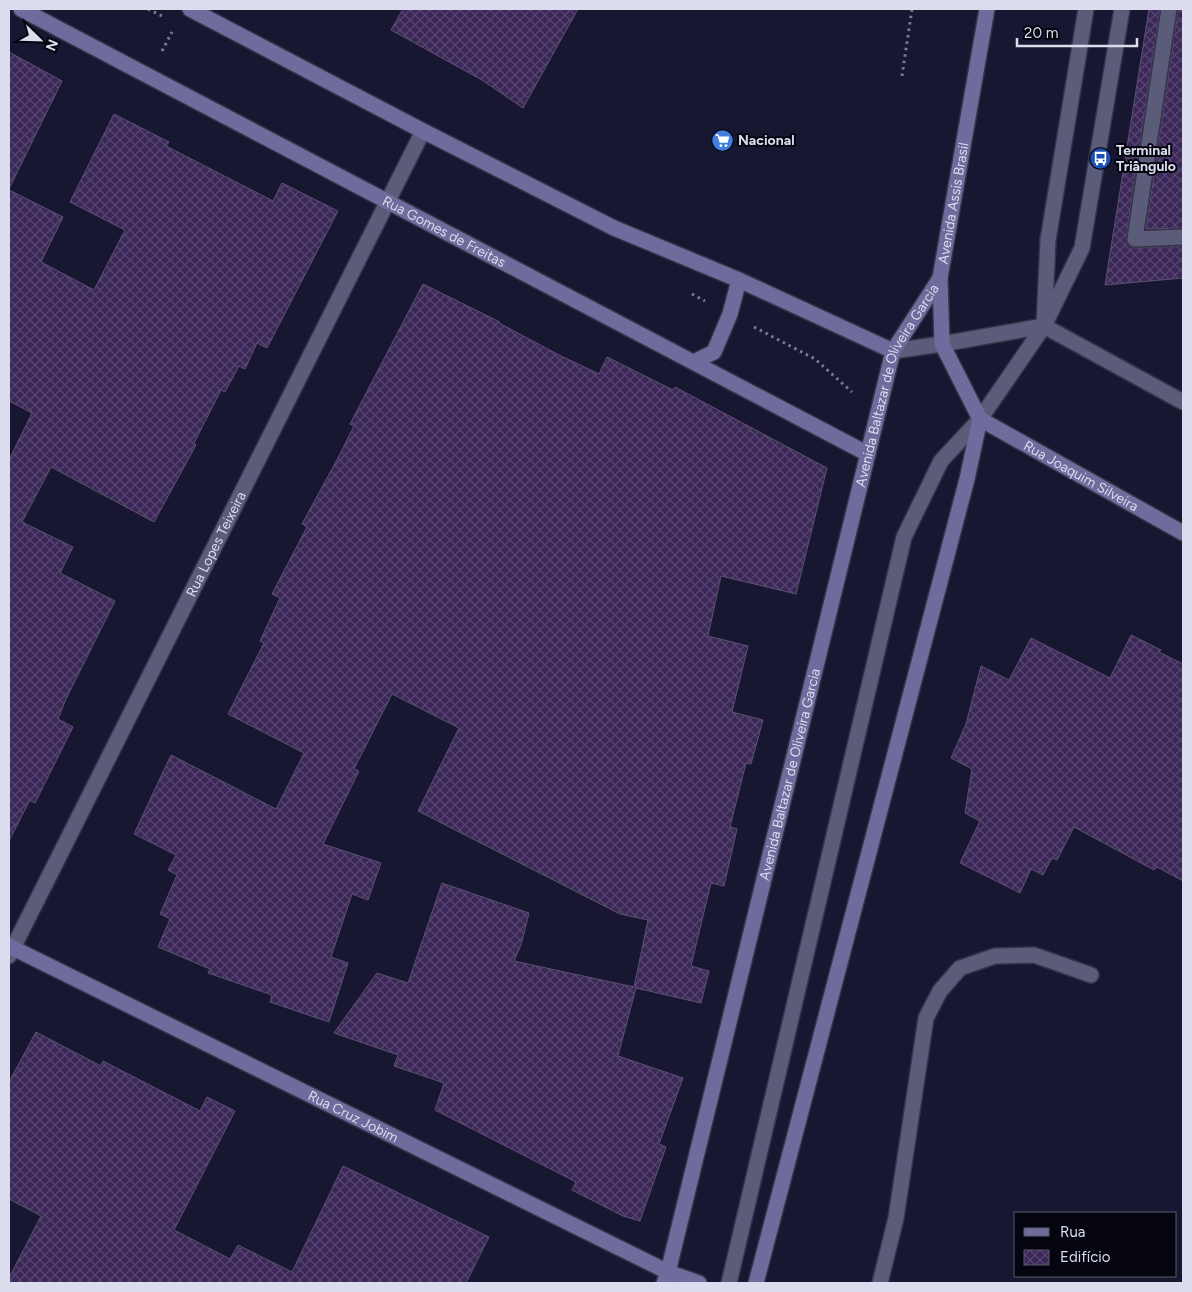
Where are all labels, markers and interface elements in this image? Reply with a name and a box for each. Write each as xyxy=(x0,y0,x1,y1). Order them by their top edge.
north arrow xyxy=(15,15,65,65)
scale bar xyxy=(1017,15,1137,47)
text: 20 m xyxy=(1024,24,1058,42)
text: N xyxy=(42,37,61,53)
supermarket icon: Nacional xyxy=(710,128,734,152)
place label: Nacional xyxy=(738,132,795,149)
street label: Avenida Assis Brasil xyxy=(935,141,973,265)
place label: Terminal Triângulo xyxy=(1116,142,1176,175)
bus stop icon: Terminal Triângulo xyxy=(1088,146,1112,170)
street label: Rua Gomes de Freitas xyxy=(379,192,508,271)
street label: Avenida Baltazar de Oliveira Garcia xyxy=(852,281,943,489)
street label: Rua Joaquim Silveira xyxy=(1020,437,1141,515)
street label: Rua Lopes Teixeira xyxy=(183,489,250,600)
street label: Avenida Baltazar de Oliveira Garcia xyxy=(756,667,824,882)
street label: Rua Cruz Jobim xyxy=(305,1087,401,1146)
legend xyxy=(1014,1212,1177,1277)
text: Rua xyxy=(1060,1223,1085,1241)
text: Edifício xyxy=(1060,1248,1111,1266)

